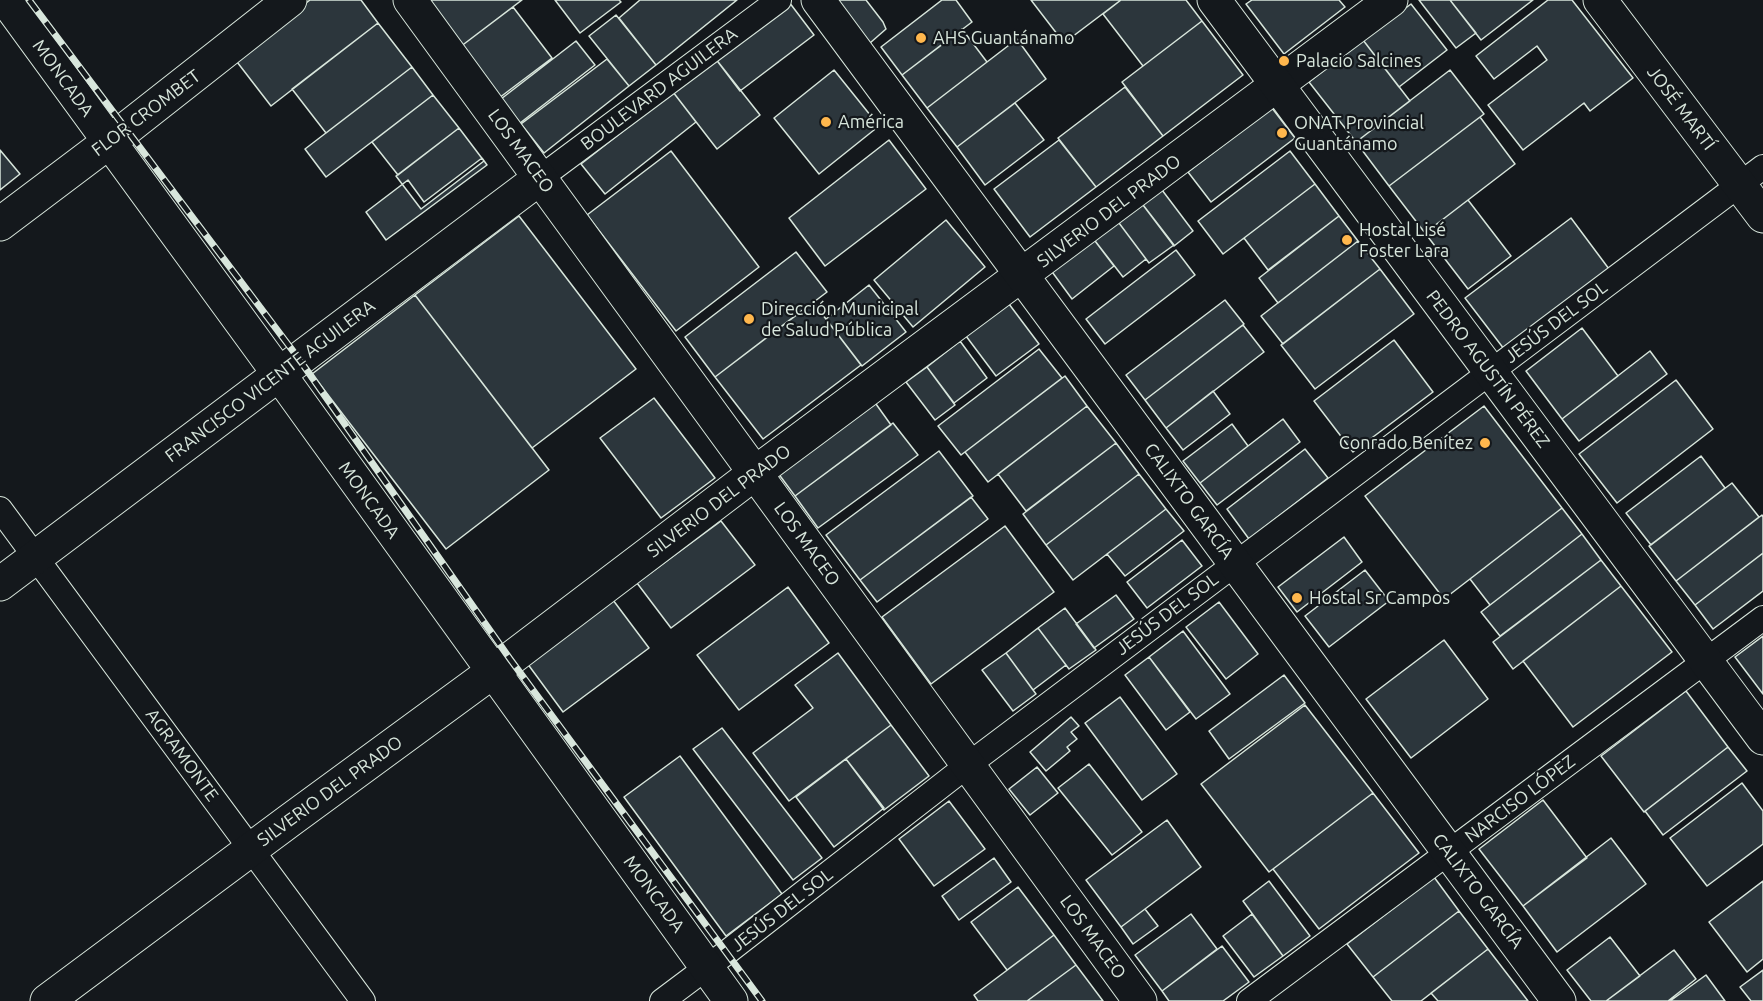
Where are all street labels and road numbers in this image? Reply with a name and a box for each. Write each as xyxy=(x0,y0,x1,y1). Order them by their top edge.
street label: BOULEVARD AGUILERA xyxy=(577,23,741,155)
street label: MONCADA xyxy=(28,35,98,121)
street label: JOSÉ MARTÍ xyxy=(1642,62,1720,154)
street label: FLOR CROMBET xyxy=(87,65,205,161)
street label: LOS MACEO xyxy=(483,105,559,197)
street label: SILVERIO DEL PRADO xyxy=(1033,150,1185,272)
street label: JESÚS DEL SOL xyxy=(1500,276,1612,368)
street label: PEDRO AGUSTÍN PÉREZ xyxy=(1422,286,1554,452)
street label: FRANCISCO VICENTE AGUILERA xyxy=(161,295,379,467)
street label: CALIXTO GARCÍA xyxy=(1140,439,1238,563)
street label: SILVERIO DEL PRADO xyxy=(643,440,795,562)
street label: MONCADA xyxy=(334,457,404,543)
street label: LOS MACEO xyxy=(769,498,845,590)
street label: JESÚS DEL SOL xyxy=(1111,568,1223,660)
street label: AGRAMONTE xyxy=(141,704,223,806)
street label: SILVERIO DEL PRADO xyxy=(253,731,407,851)
street label: NARCISO LÓPEZ xyxy=(1461,751,1579,847)
street label: CALIXTO GARCÍA xyxy=(1428,829,1528,953)
street label: MONCADA xyxy=(619,851,689,937)
street label: JESÚS DEL SOL xyxy=(727,864,837,956)
street label: LOS MACEO xyxy=(1055,891,1131,983)

